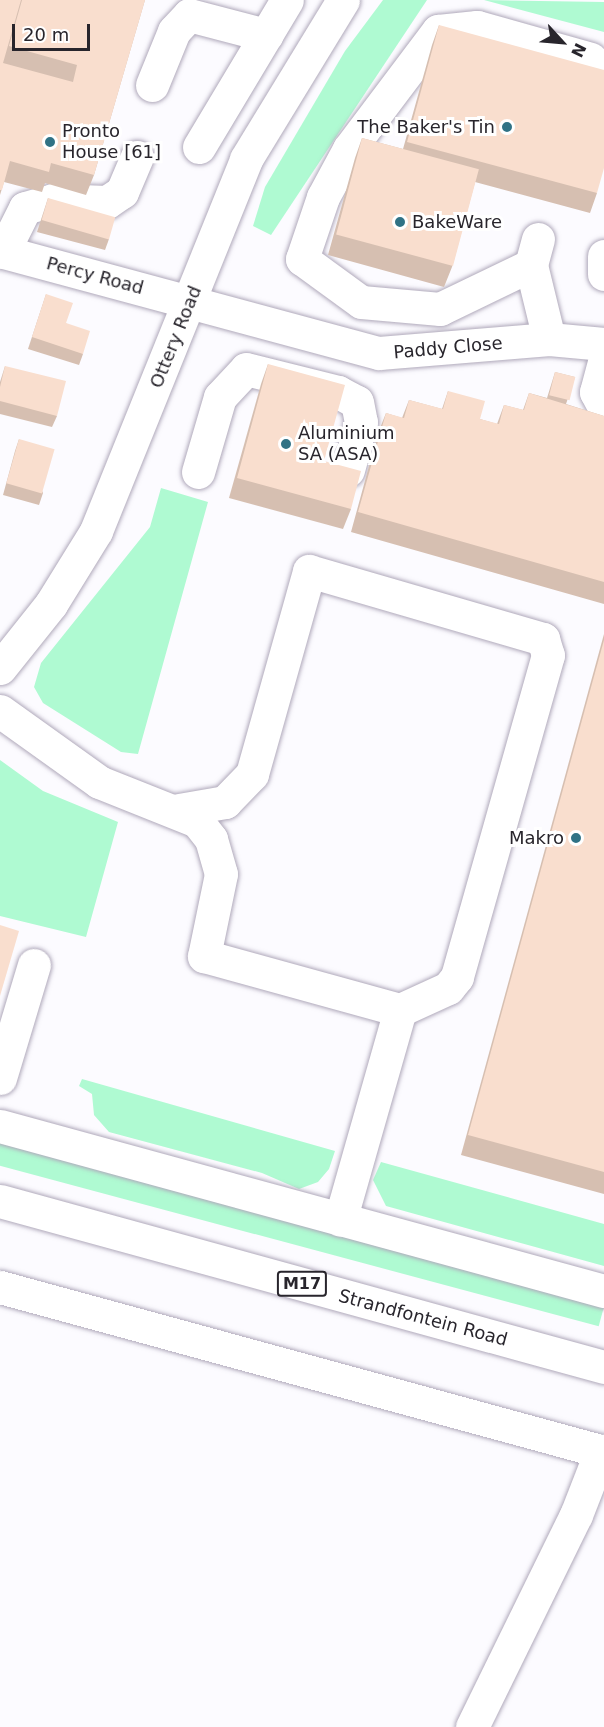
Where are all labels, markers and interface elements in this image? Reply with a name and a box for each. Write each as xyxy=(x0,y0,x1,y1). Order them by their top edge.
scale bar xyxy=(15,12,93,50)
north arrow xyxy=(532,12,592,72)
text: 20 m xyxy=(23,24,69,45)
text: N xyxy=(567,40,590,60)
place label: The Baker's Tin xyxy=(357,116,495,138)
marker: The Baker's Tin xyxy=(500,120,514,134)
place label: Pronto House [61] xyxy=(62,121,161,164)
marker: Pronto House [61] xyxy=(43,135,57,149)
place label: BakeWare xyxy=(412,211,502,233)
marker: BakeWare xyxy=(393,215,407,229)
street label: Percy Road xyxy=(44,253,146,299)
street label: Ottery Road xyxy=(146,283,206,391)
street label: Paddy Close xyxy=(393,332,503,364)
place label: Aluminium SA (ASA) xyxy=(298,423,395,466)
marker: Aluminium SA (ASA) xyxy=(279,437,293,451)
place label: Makro xyxy=(509,827,564,849)
marker: Makro xyxy=(569,831,583,845)
road number: M17 xyxy=(276,1271,328,1297)
street label: Strandfontein Road xyxy=(336,1285,510,1351)

